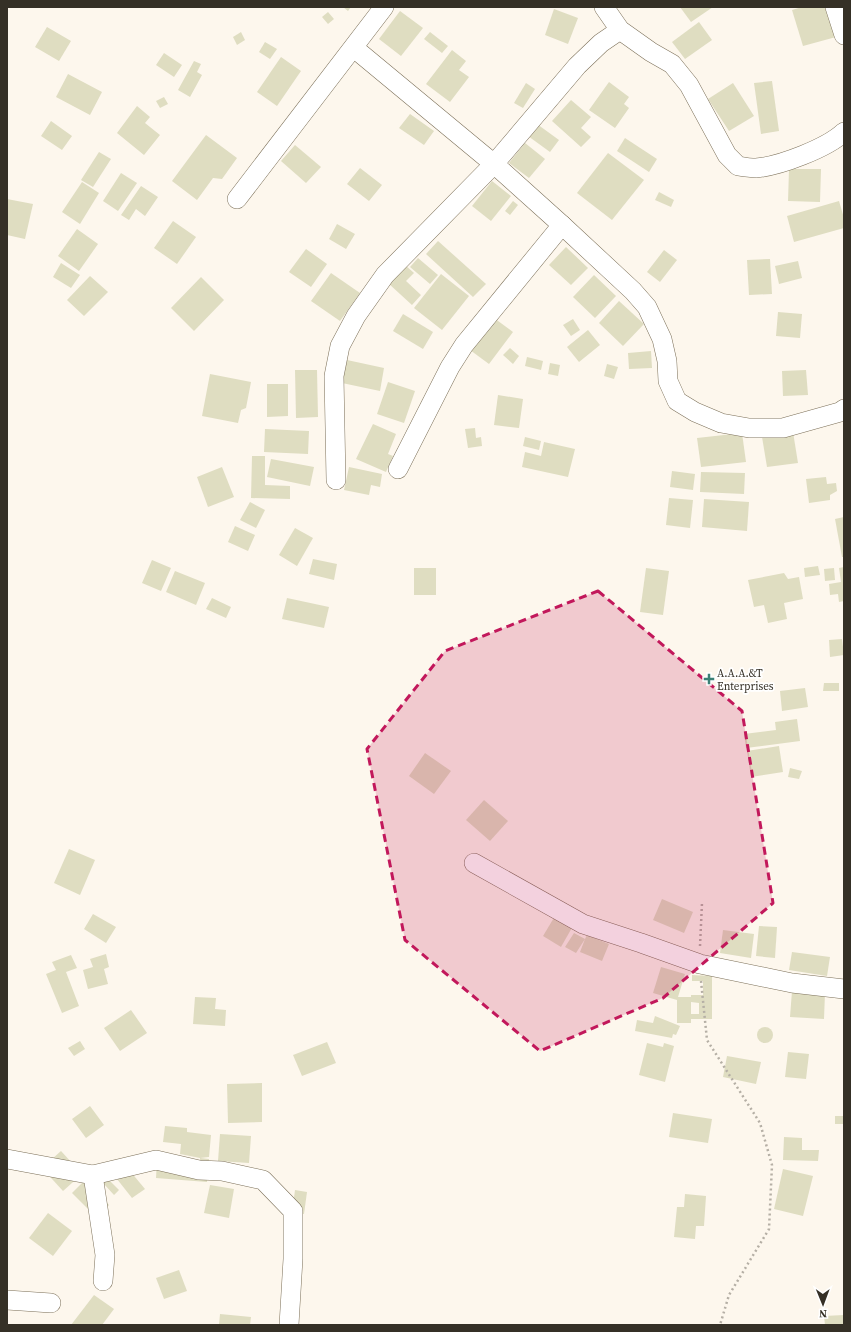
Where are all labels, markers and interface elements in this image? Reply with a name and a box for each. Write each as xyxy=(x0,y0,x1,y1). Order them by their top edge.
place label: A.A.A.&T Enterprises xyxy=(717,666,774,694)
marker: A.A.A.&T Enterprises xyxy=(704,674,714,684)
north arrow xyxy=(803,1284,843,1324)
text: N xyxy=(819,1306,827,1321)

